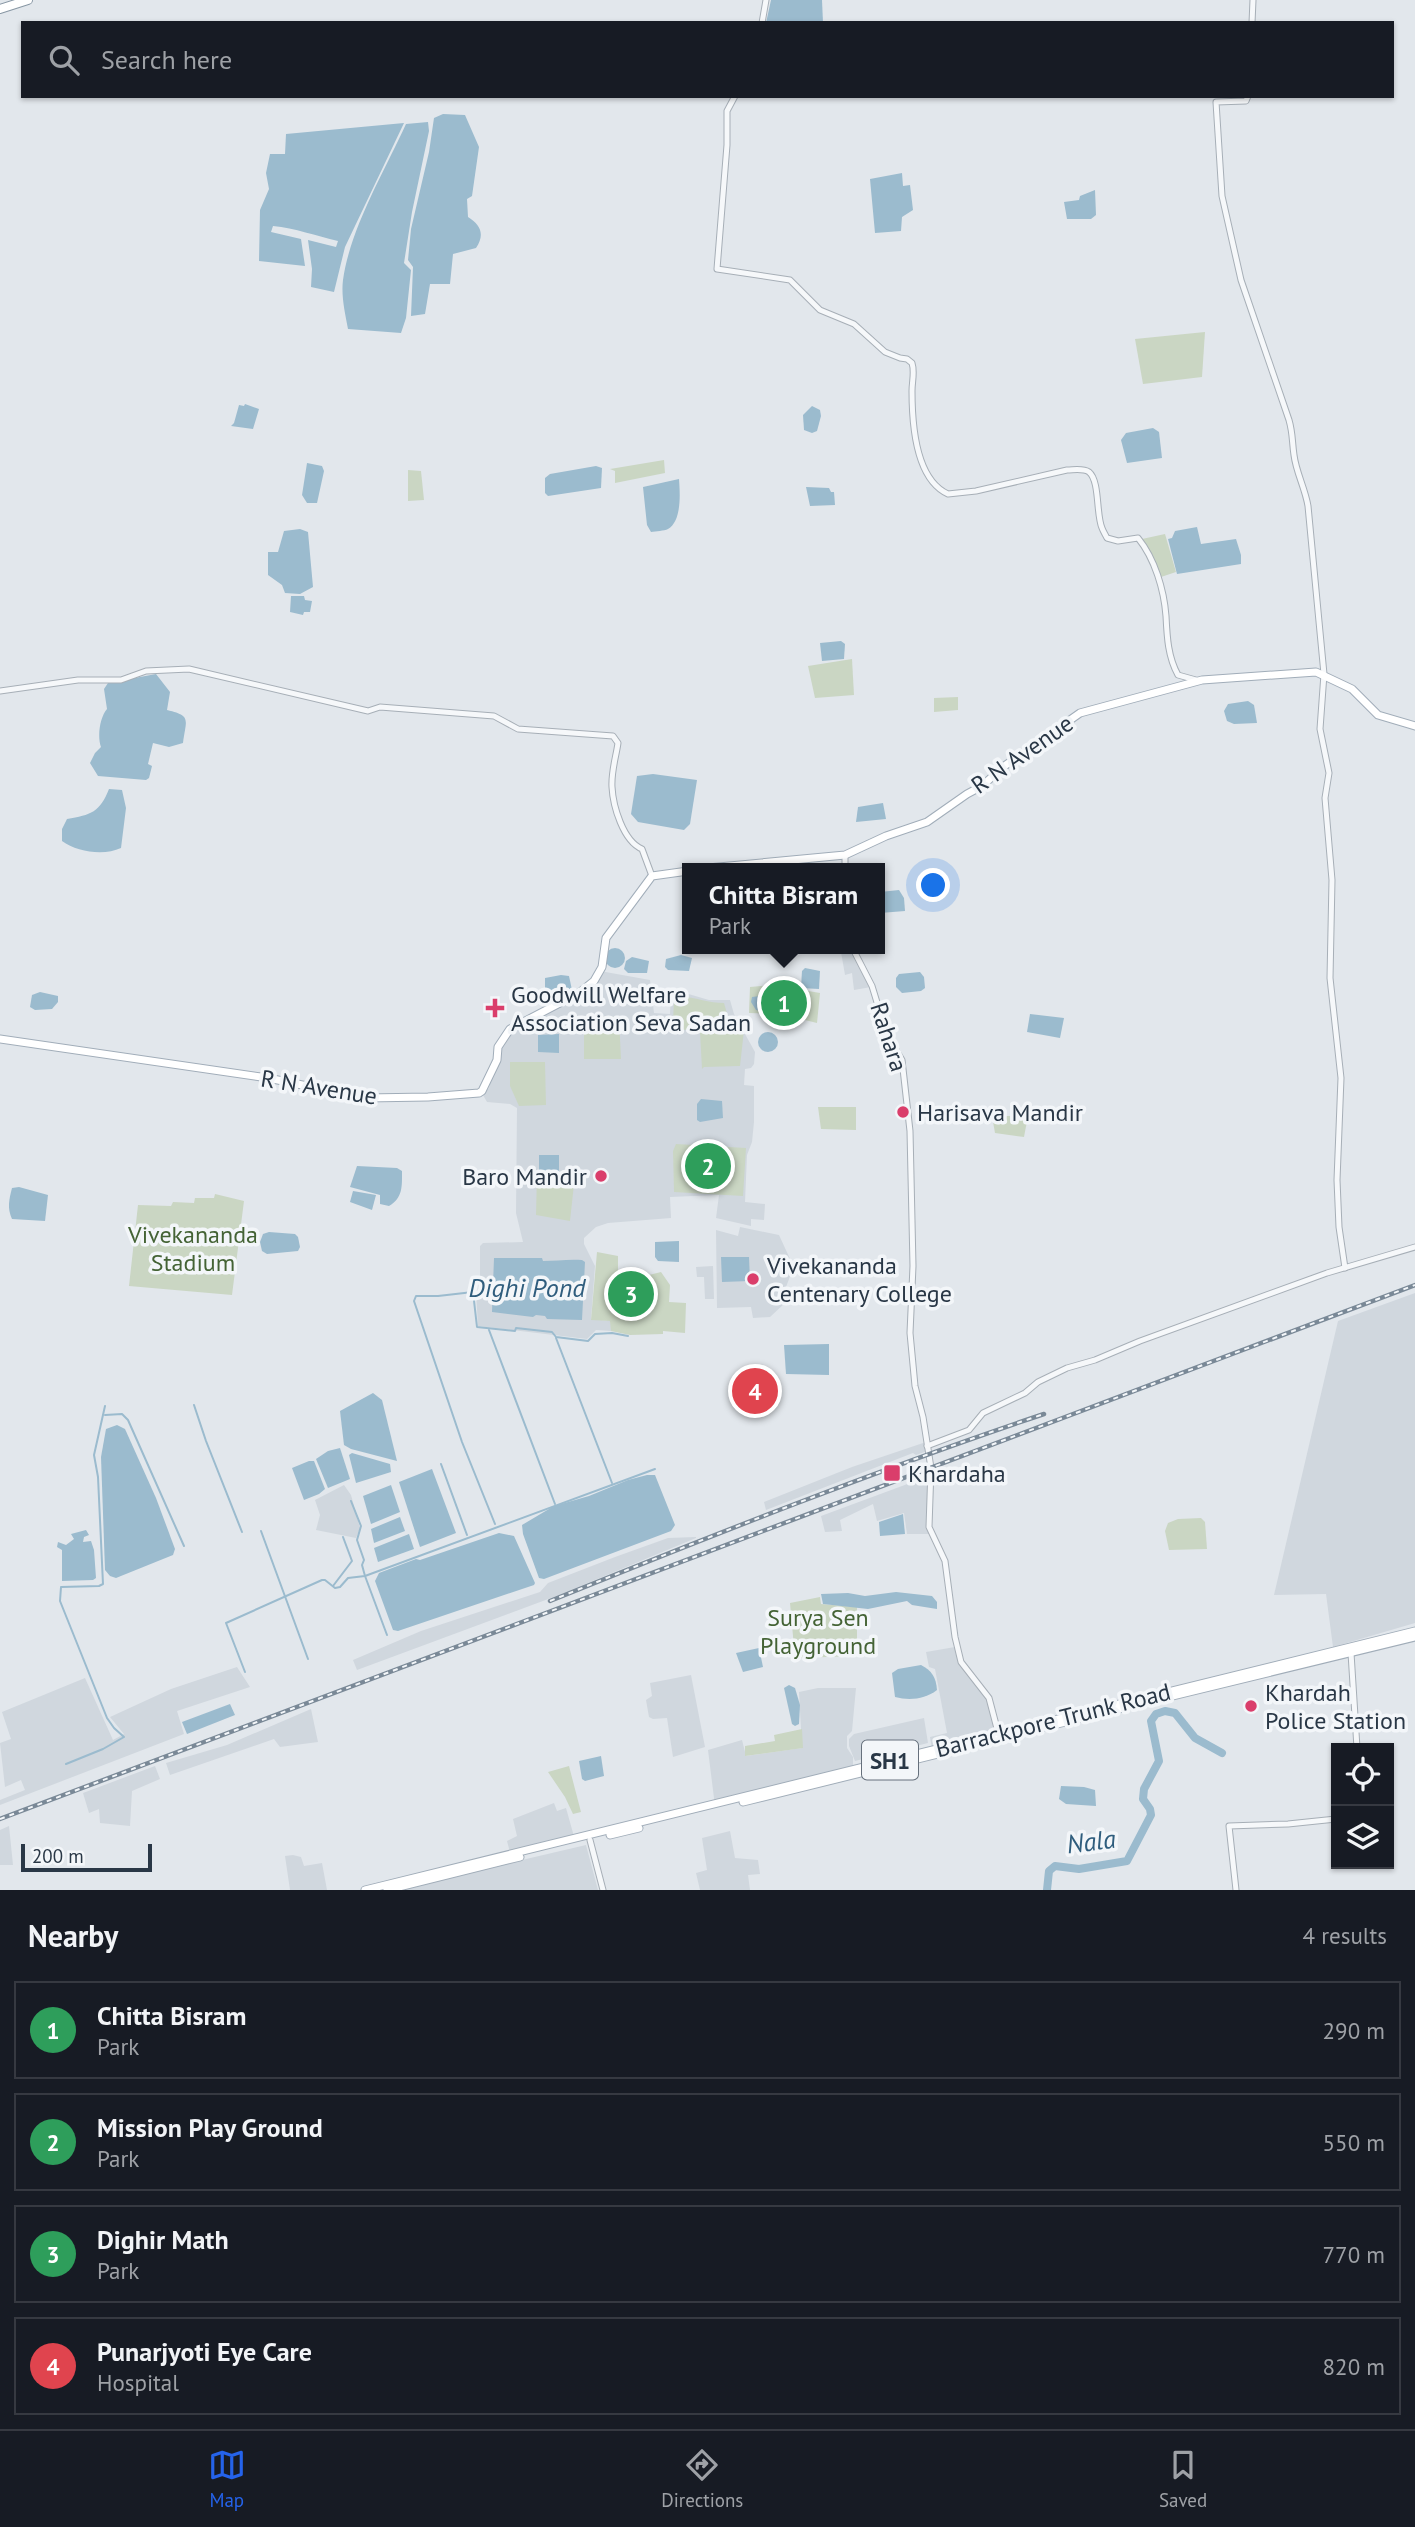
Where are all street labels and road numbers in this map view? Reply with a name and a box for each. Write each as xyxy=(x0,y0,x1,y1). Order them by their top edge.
street label: R N Avenue xyxy=(965,708,1079,800)
street label: Rahara xyxy=(863,998,915,1076)
street label: R N Avenue xyxy=(259,1063,379,1111)
street label: Barrackpore Trunk Road xyxy=(932,1676,1174,1764)
road number: SH1 xyxy=(862,1740,918,1779)

